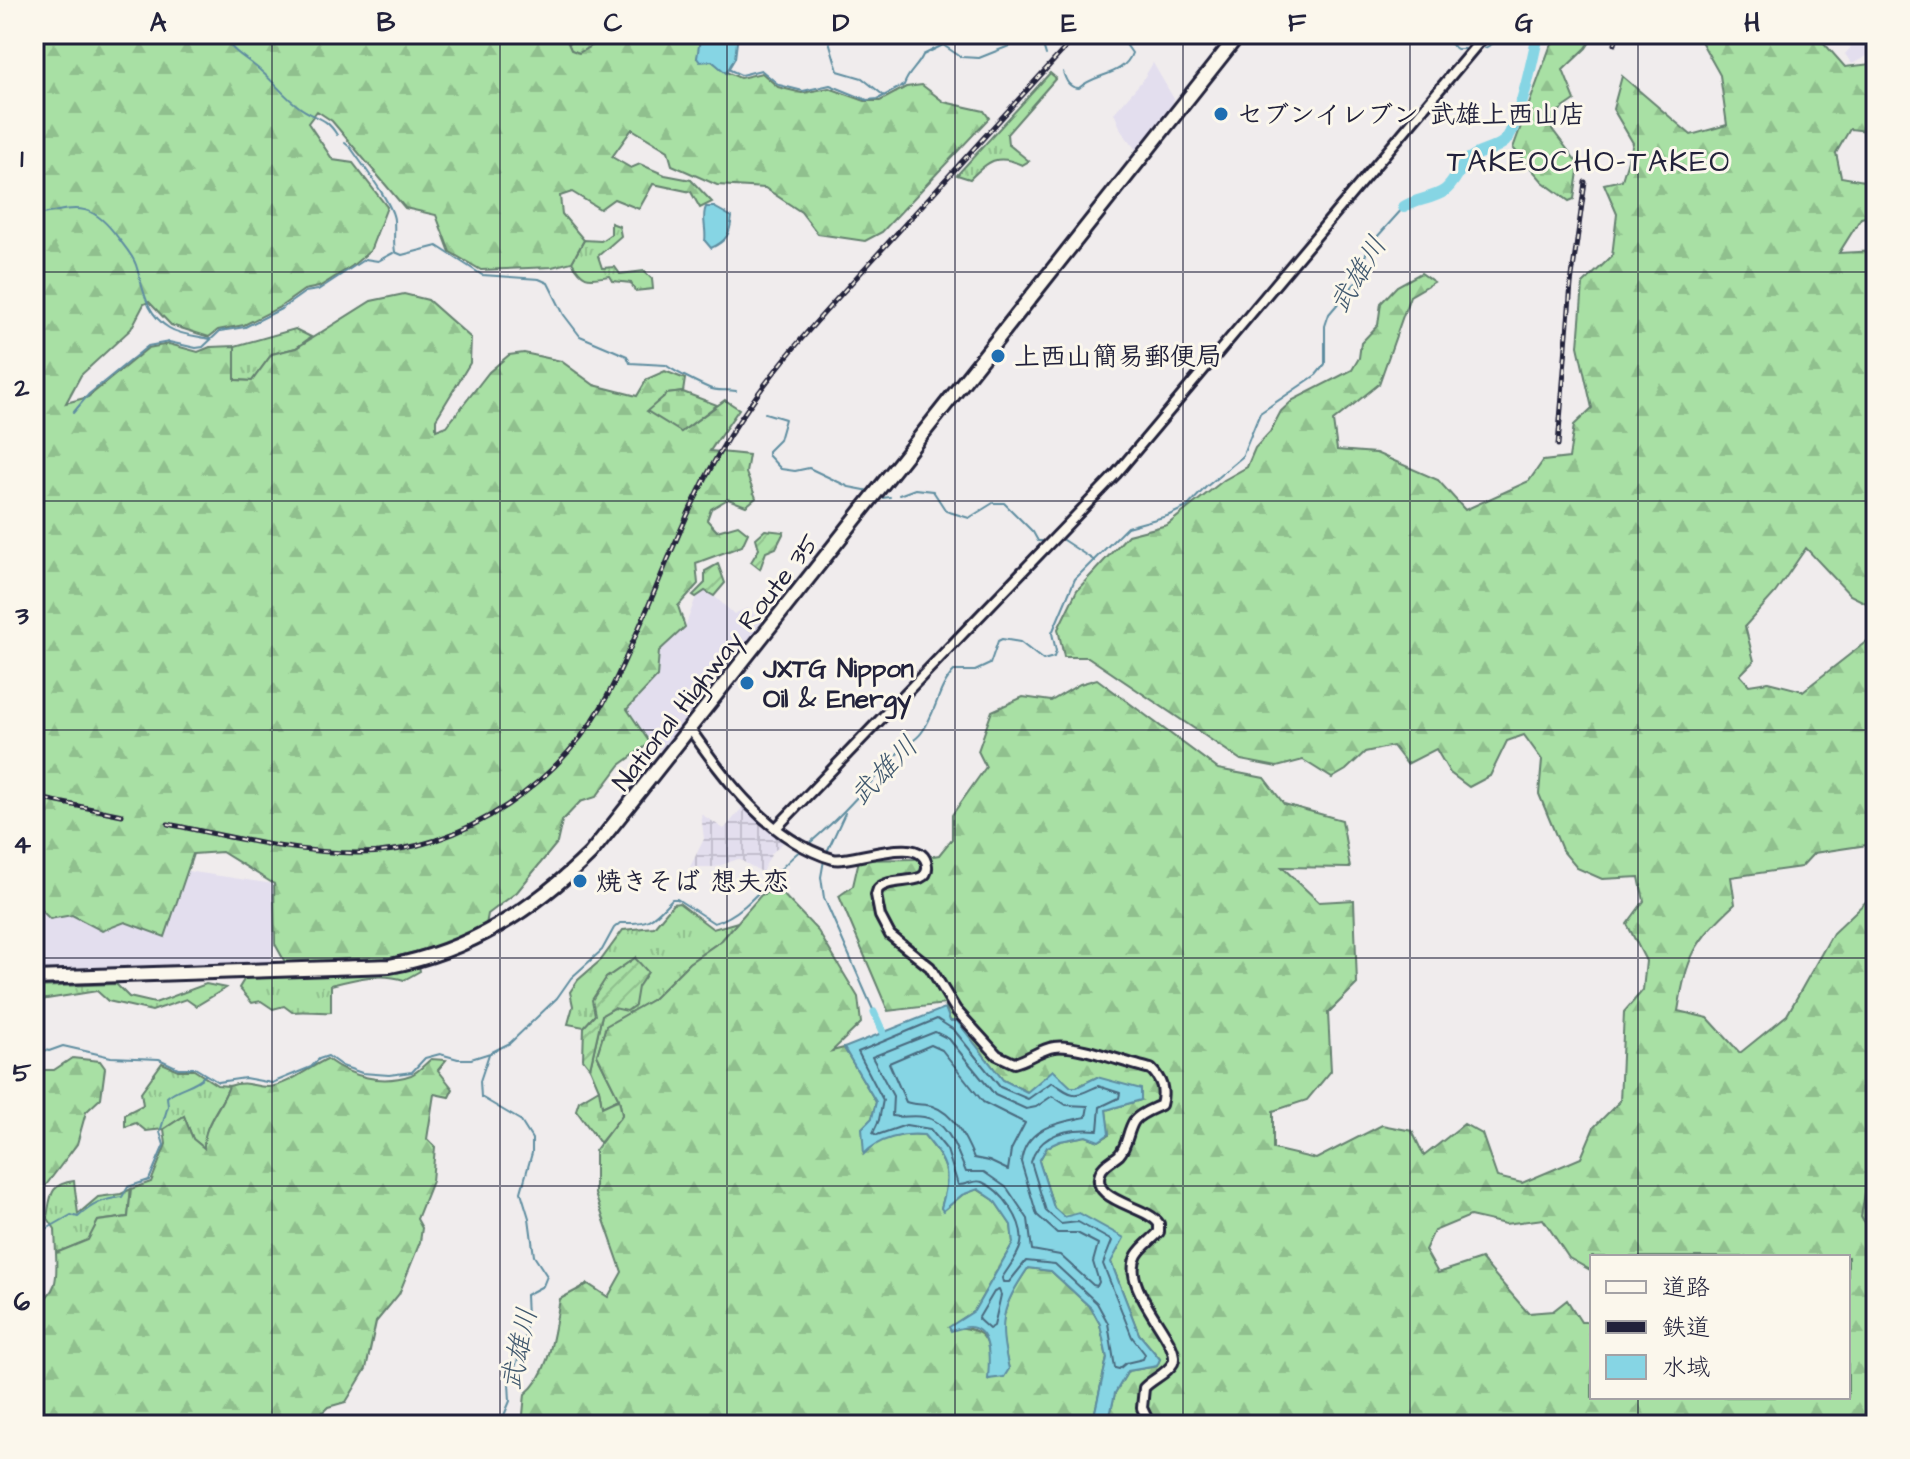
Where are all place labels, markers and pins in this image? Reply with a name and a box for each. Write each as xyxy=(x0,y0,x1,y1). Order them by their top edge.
place label: セブンイレブン 武雄上西山店 xyxy=(1237,97,1585,133)
marker: セブンイレブン 武雄上西山店 xyxy=(1212,105,1230,123)
place label: 上西山簡易郵便局 xyxy=(1014,339,1222,375)
marker: 上西山簡易郵便局 xyxy=(989,347,1007,365)
place label: JXTG Nippon Oil & Energy xyxy=(762,651,914,720)
marker: JXTG Nippon Oil & Energy xyxy=(738,674,756,692)
place label: 焼きそば 想夫恋 xyxy=(596,864,788,900)
marker: 焼きそば 想夫恋 xyxy=(571,872,589,890)

